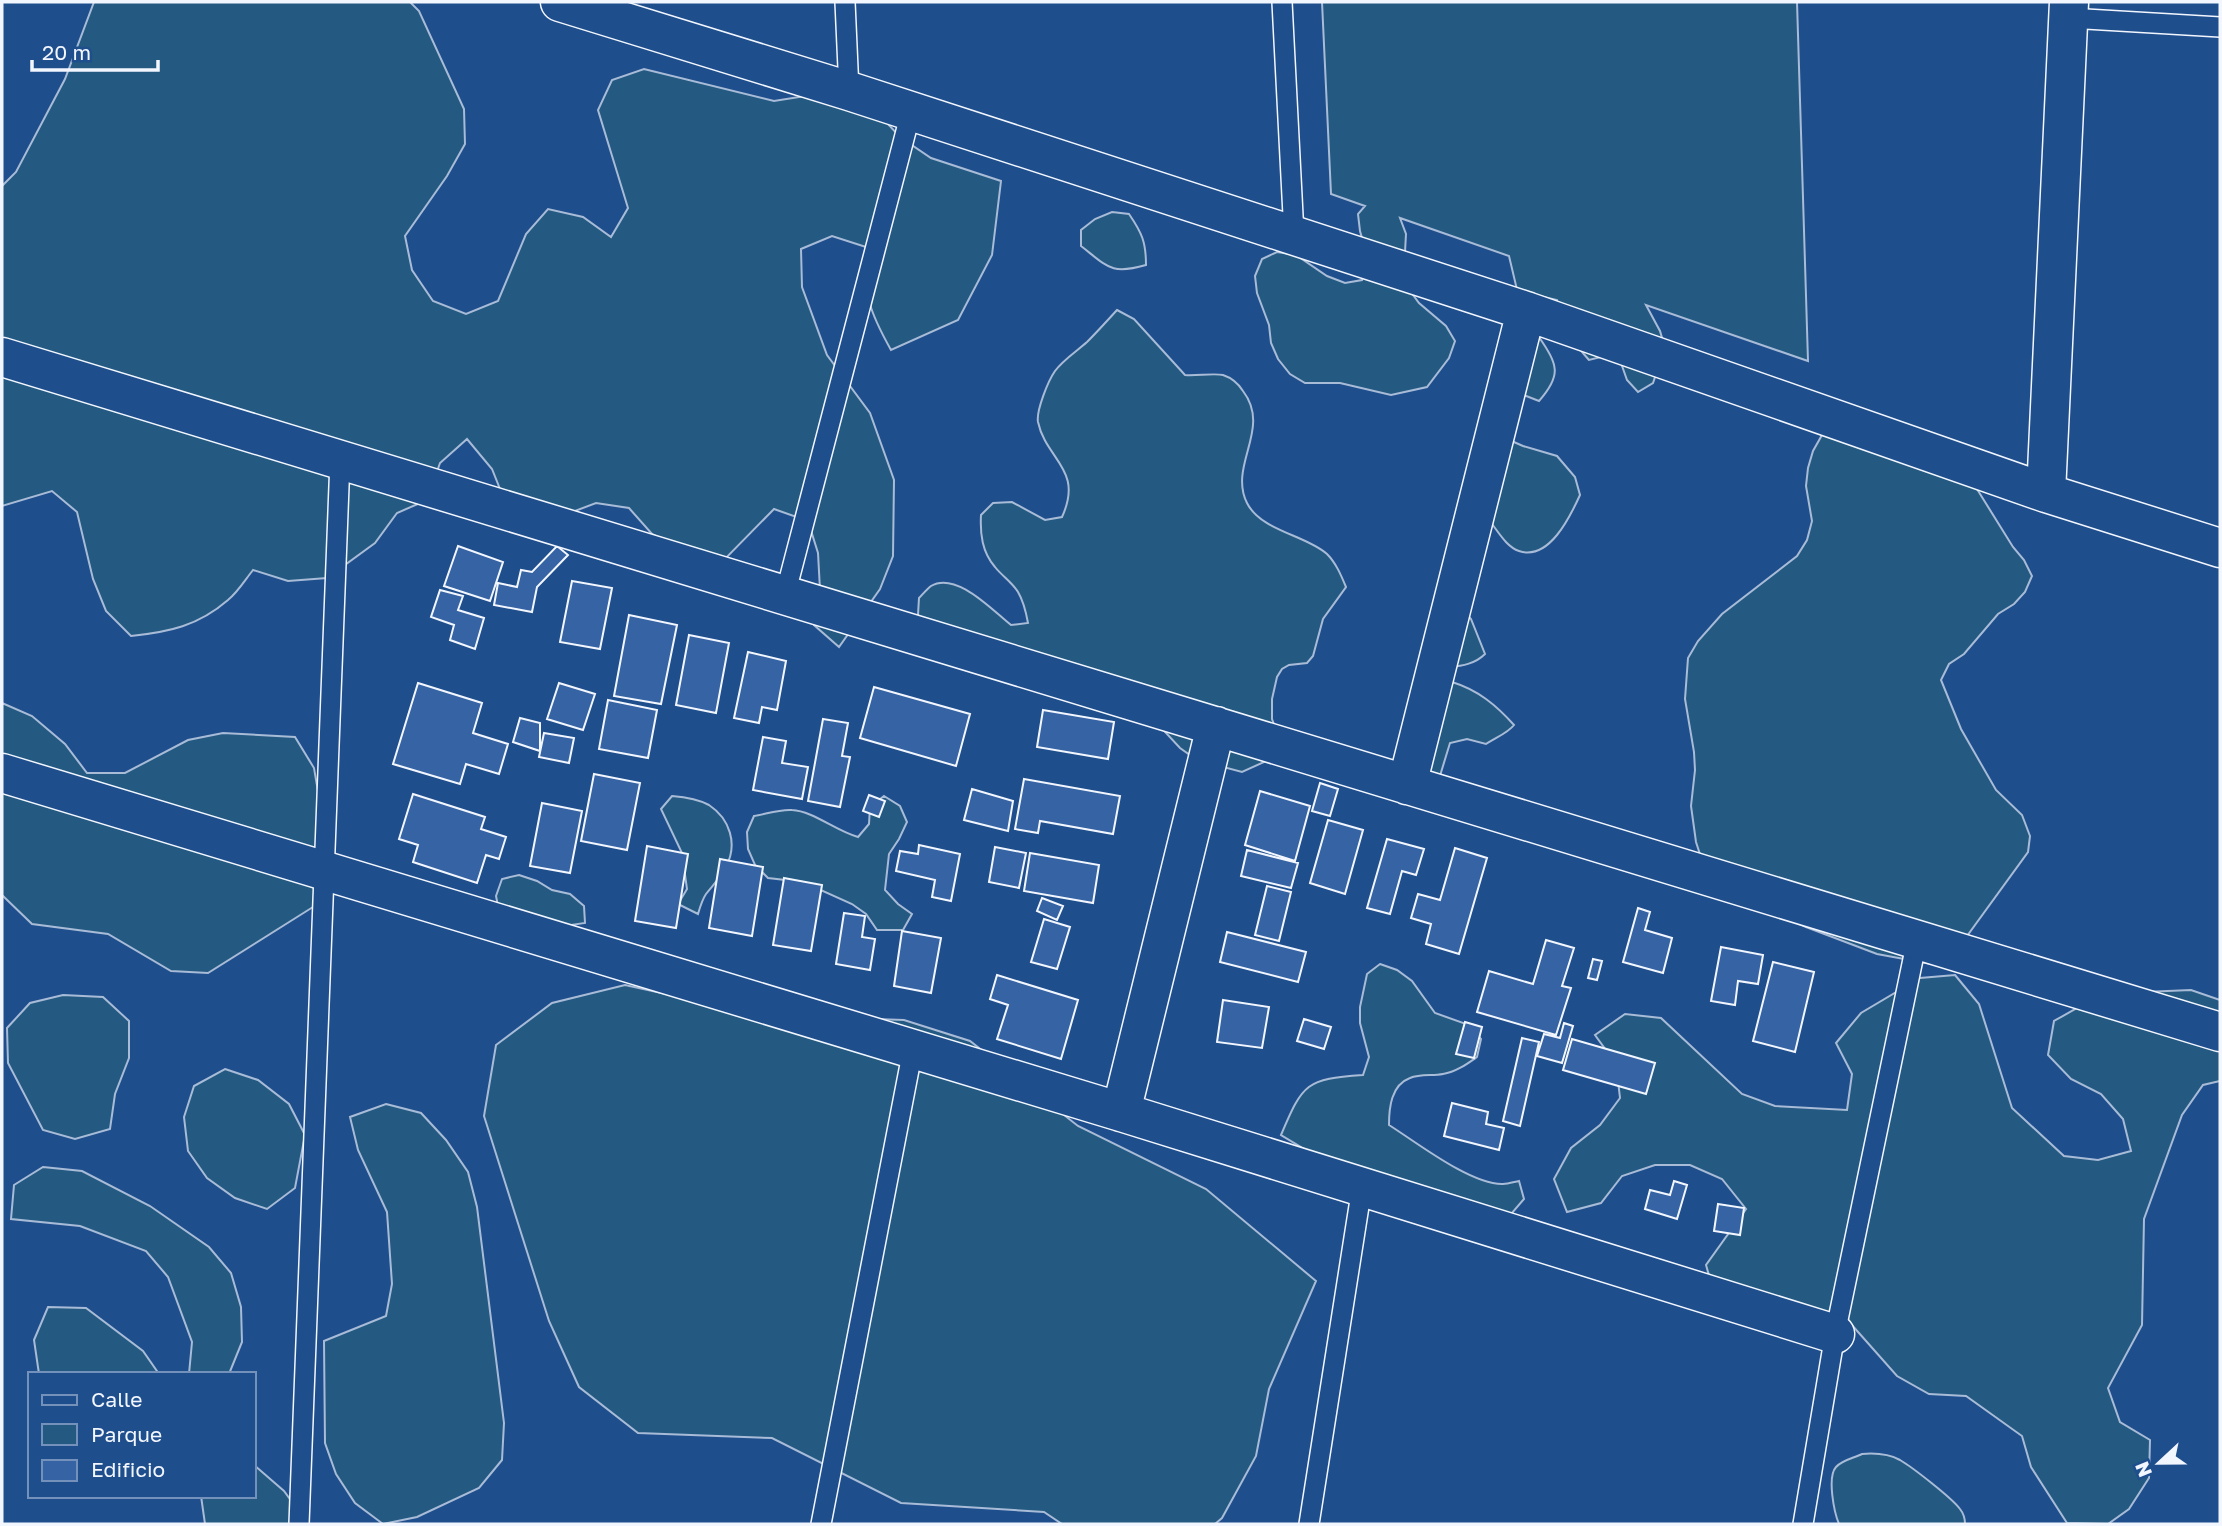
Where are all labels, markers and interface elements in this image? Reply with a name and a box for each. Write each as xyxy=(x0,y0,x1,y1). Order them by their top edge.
scale bar xyxy=(32,28,158,72)
text: 20 m xyxy=(42,39,91,65)
legend xyxy=(28,1372,256,1498)
text: Calle xyxy=(91,1386,143,1412)
text: Parque xyxy=(91,1421,162,1447)
north arrow xyxy=(2124,1428,2194,1498)
text: Edificio xyxy=(91,1456,165,1482)
text: N xyxy=(2129,1459,2156,1481)

